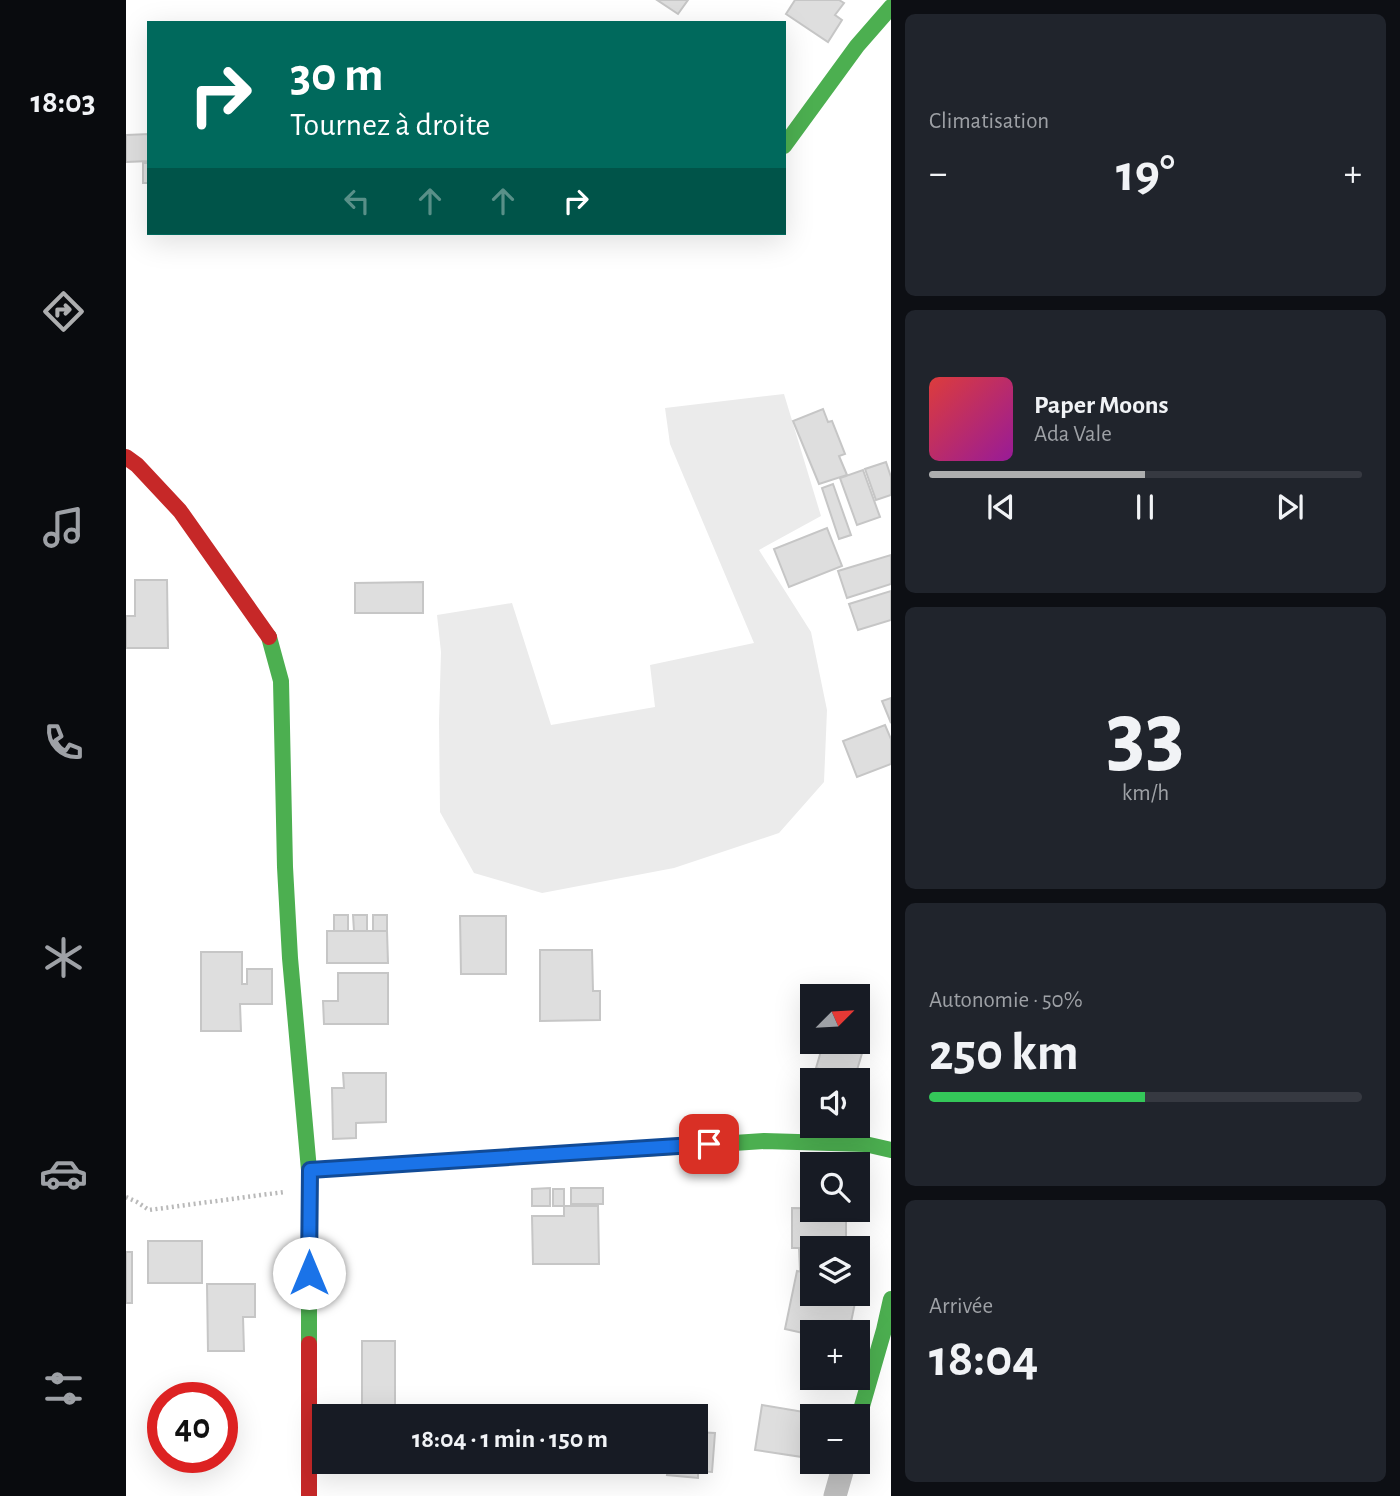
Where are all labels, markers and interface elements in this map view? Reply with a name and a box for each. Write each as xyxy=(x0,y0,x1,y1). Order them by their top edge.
icon: right xyxy=(175,49,266,140)
text: 30 m xyxy=(290,51,384,100)
text: 18:03 xyxy=(30,86,96,118)
text: Tournez à droite xyxy=(290,109,490,141)
text: Climatisation xyxy=(929,110,1049,133)
text: 19° xyxy=(1116,148,1175,200)
text: − xyxy=(929,155,947,193)
text: + xyxy=(1344,155,1362,193)
icon: left xyxy=(338,182,376,220)
icon: ahead xyxy=(411,182,449,220)
icon: ahead xyxy=(484,182,522,220)
icon: right xyxy=(557,182,595,220)
icon: directions xyxy=(39,287,88,336)
text: Paper Moons xyxy=(1034,392,1169,418)
text: Ada Vale xyxy=(1034,423,1112,446)
icon: previous xyxy=(982,488,1020,526)
icon: pause xyxy=(1126,488,1164,526)
icon: next xyxy=(1271,488,1309,526)
icon: music xyxy=(39,503,88,552)
text: 33 xyxy=(1106,689,1185,780)
icon: phone xyxy=(39,718,88,767)
text: km/h xyxy=(1122,782,1169,805)
icon: climate xyxy=(39,933,88,982)
north arrow xyxy=(800,984,870,1054)
map controls xyxy=(800,984,870,1474)
text: Autonomie · 50% xyxy=(929,989,1083,1012)
text: 250 km xyxy=(929,1027,1079,1079)
button: sound xyxy=(800,1068,870,1138)
pin xyxy=(679,1114,739,1174)
icon: arrive xyxy=(690,1125,728,1163)
icon: car xyxy=(39,1149,88,1198)
button: search xyxy=(800,1152,870,1222)
position arrow xyxy=(272,1236,346,1310)
button: layers xyxy=(800,1236,870,1306)
text: Arrivée xyxy=(929,1295,993,1318)
button: + xyxy=(800,1320,870,1390)
text: 18:04 xyxy=(929,1333,1039,1385)
icon: filters xyxy=(39,1364,88,1413)
speed limit sign: 40 xyxy=(147,1382,238,1473)
button: − xyxy=(800,1404,870,1474)
text: 18:04 · 1 min · 150 m xyxy=(412,1426,608,1452)

